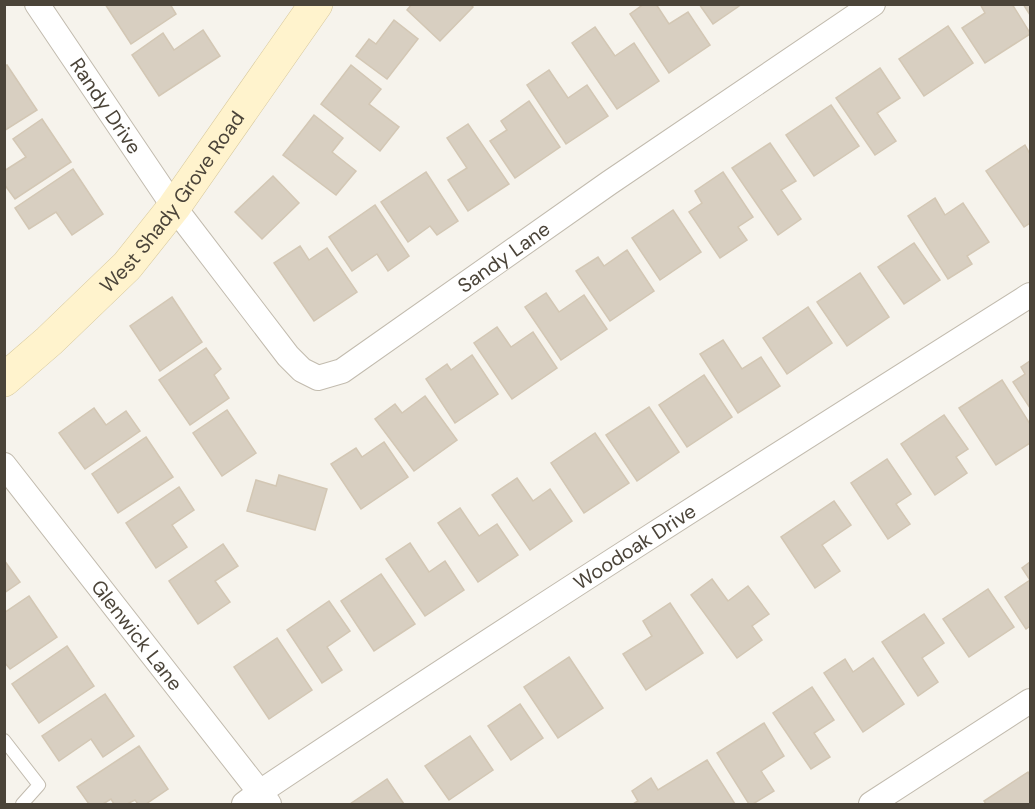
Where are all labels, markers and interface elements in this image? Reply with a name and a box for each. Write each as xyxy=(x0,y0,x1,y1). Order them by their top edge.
street label: Randy Drive xyxy=(64,53,147,159)
street label: West Shady Grove Road xyxy=(94,106,250,298)
street label: Sandy Lane xyxy=(452,216,555,299)
street label: Woodoak Drive xyxy=(569,498,701,595)
street label: Glenwick Lane xyxy=(86,574,188,696)

